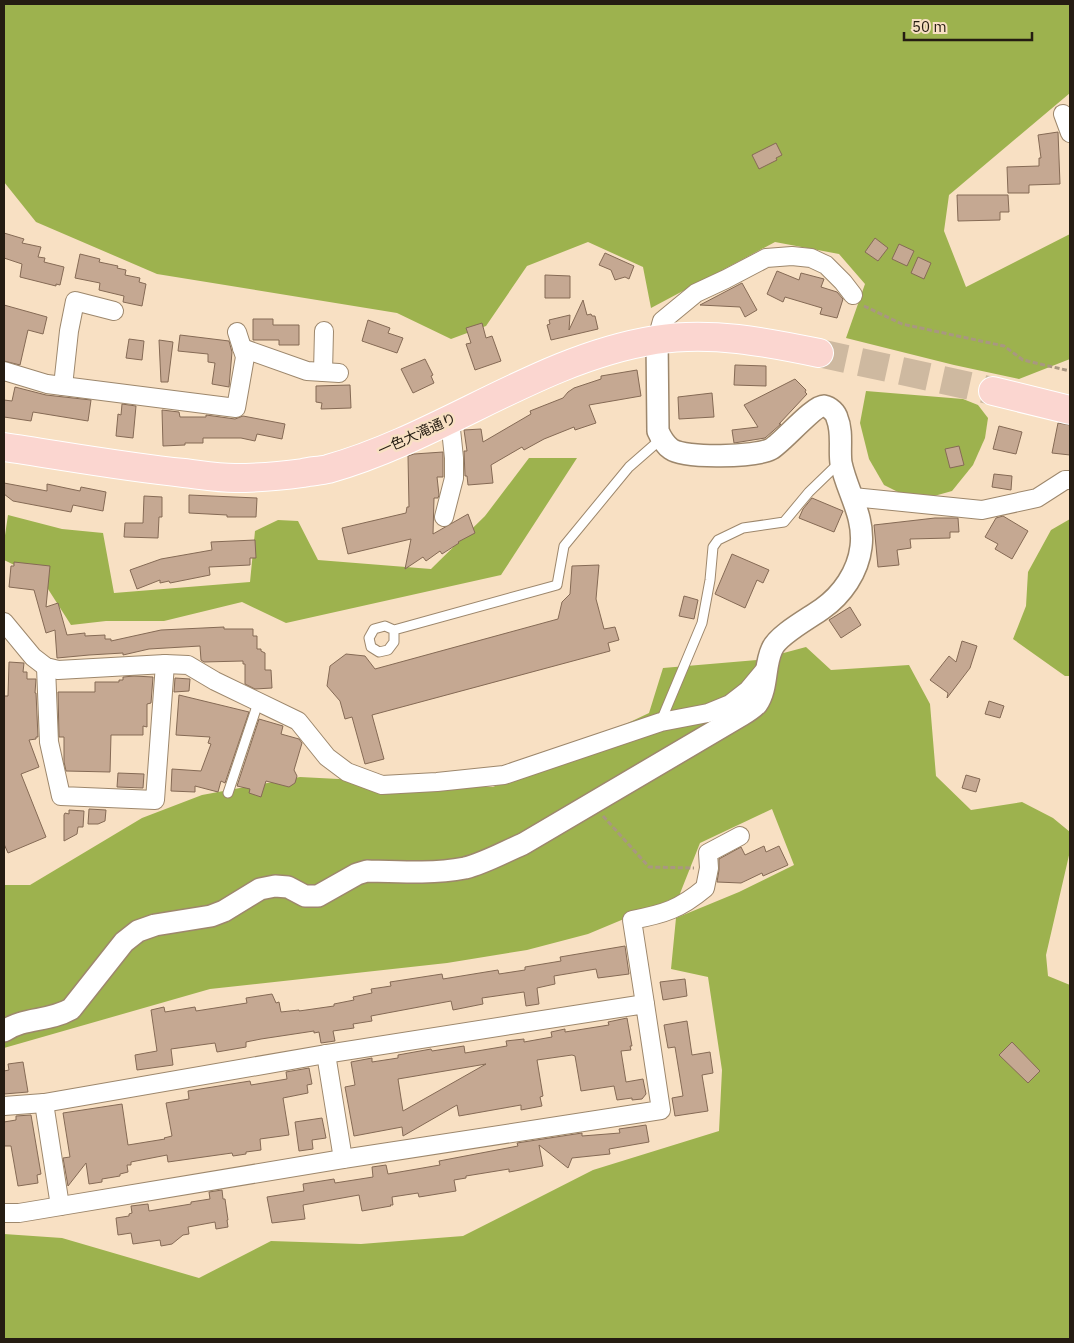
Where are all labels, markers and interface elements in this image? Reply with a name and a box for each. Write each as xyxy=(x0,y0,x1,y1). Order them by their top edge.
scale bar xyxy=(904,10,1032,42)
text: 50 m xyxy=(912,17,947,36)
street label: 一色大滝通り xyxy=(375,409,459,459)

